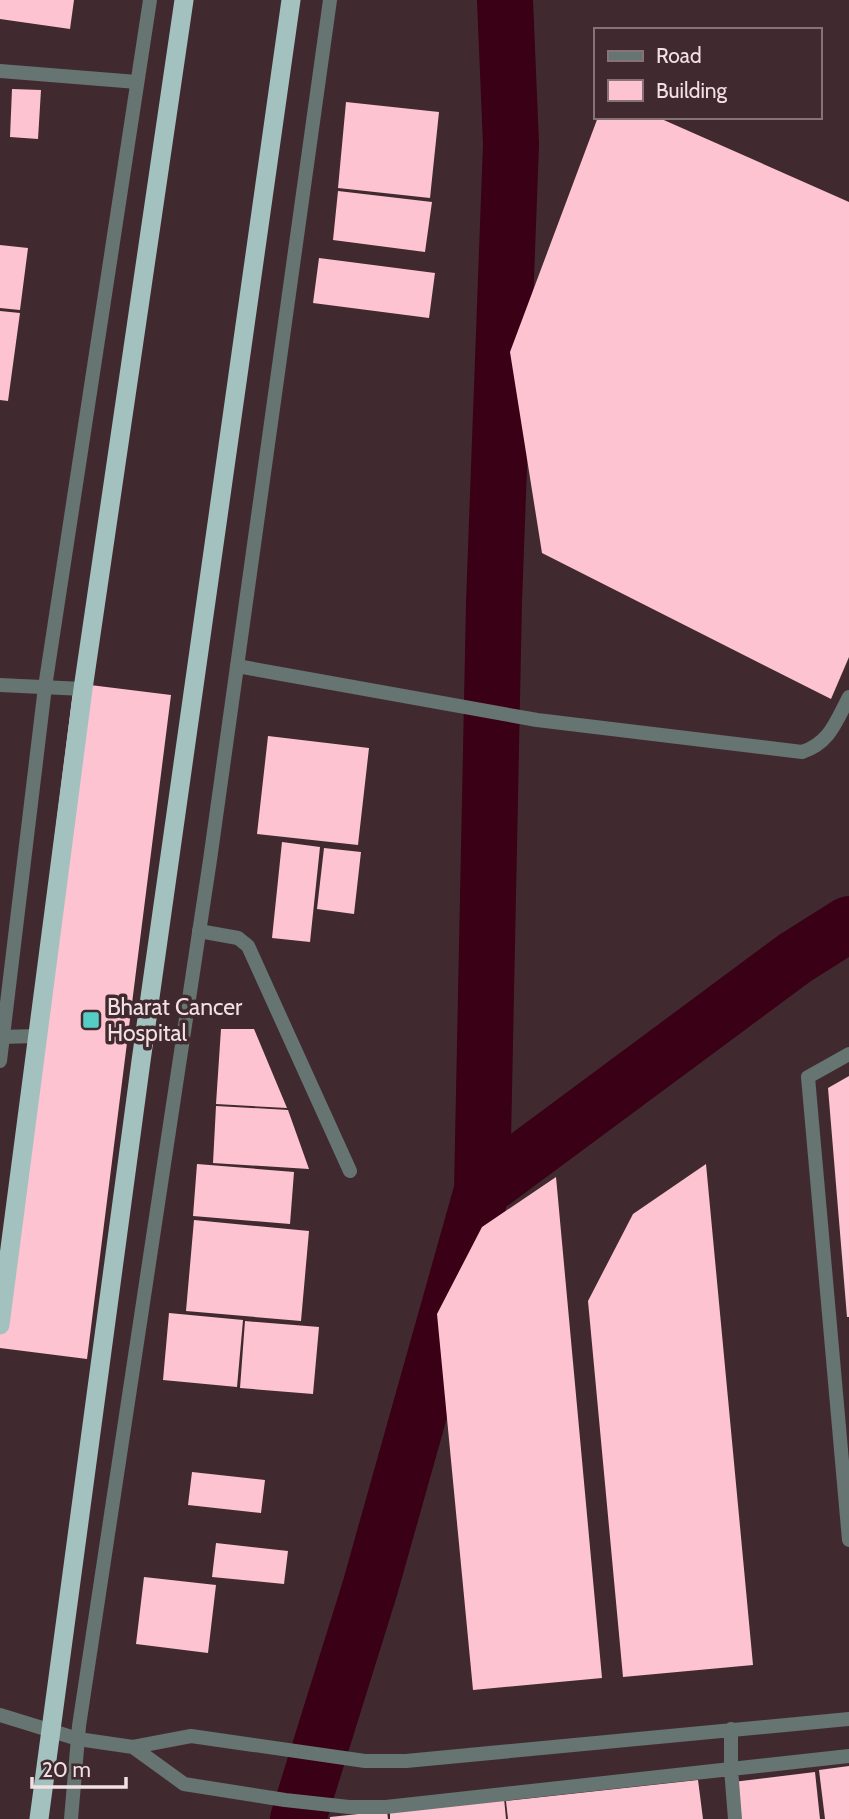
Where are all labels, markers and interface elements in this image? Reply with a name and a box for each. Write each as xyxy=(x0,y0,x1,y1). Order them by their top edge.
legend xyxy=(594,28,821,119)
text: Road xyxy=(656,43,702,68)
text: Building xyxy=(656,78,728,103)
place label: Bharat Cancer Hospital xyxy=(107,993,243,1047)
marker: Bharat Cancer Hospital xyxy=(81,1010,101,1030)
scale bar xyxy=(32,1745,126,1789)
text: 20 m xyxy=(42,1757,91,1782)

